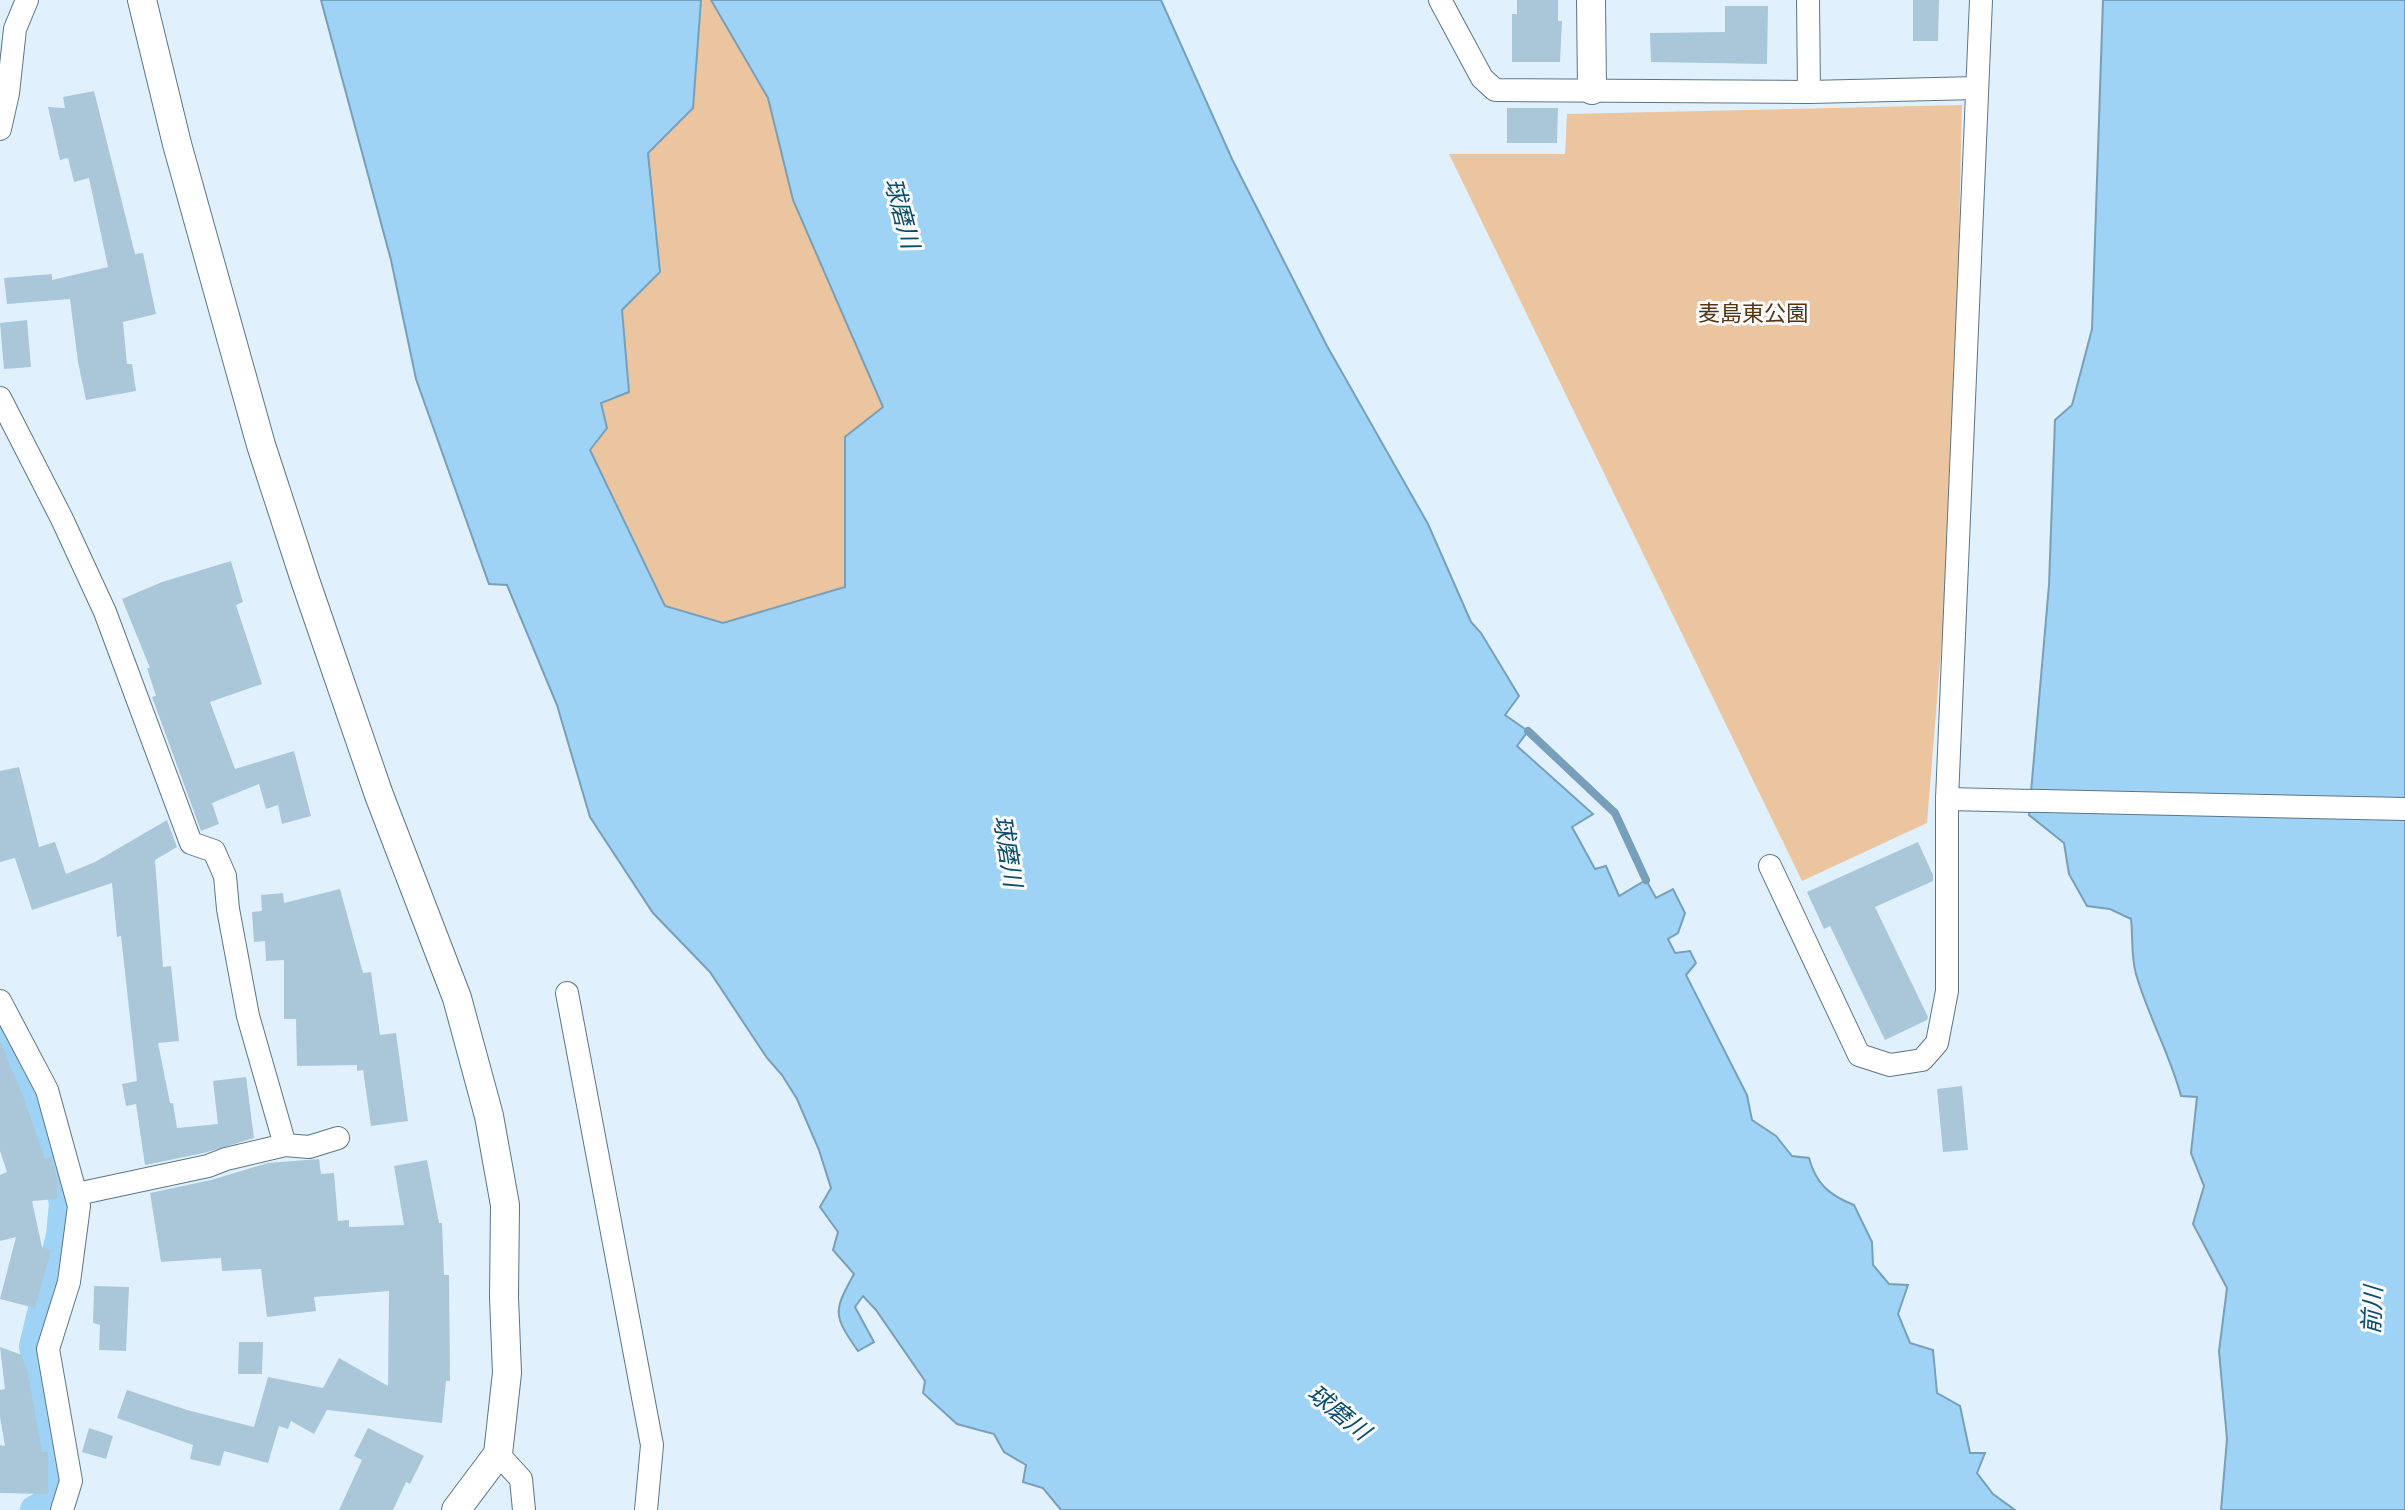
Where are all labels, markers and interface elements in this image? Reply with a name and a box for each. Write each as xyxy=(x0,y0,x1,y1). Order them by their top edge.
water label: 球磨川 xyxy=(876,174,929,255)
park label: 麦島東公園 xyxy=(1698,297,1808,329)
water label: 球磨川 xyxy=(985,813,1031,892)
water label: 前川 xyxy=(2353,1282,2391,1335)
water label: 球磨川 xyxy=(1300,1376,1380,1450)

